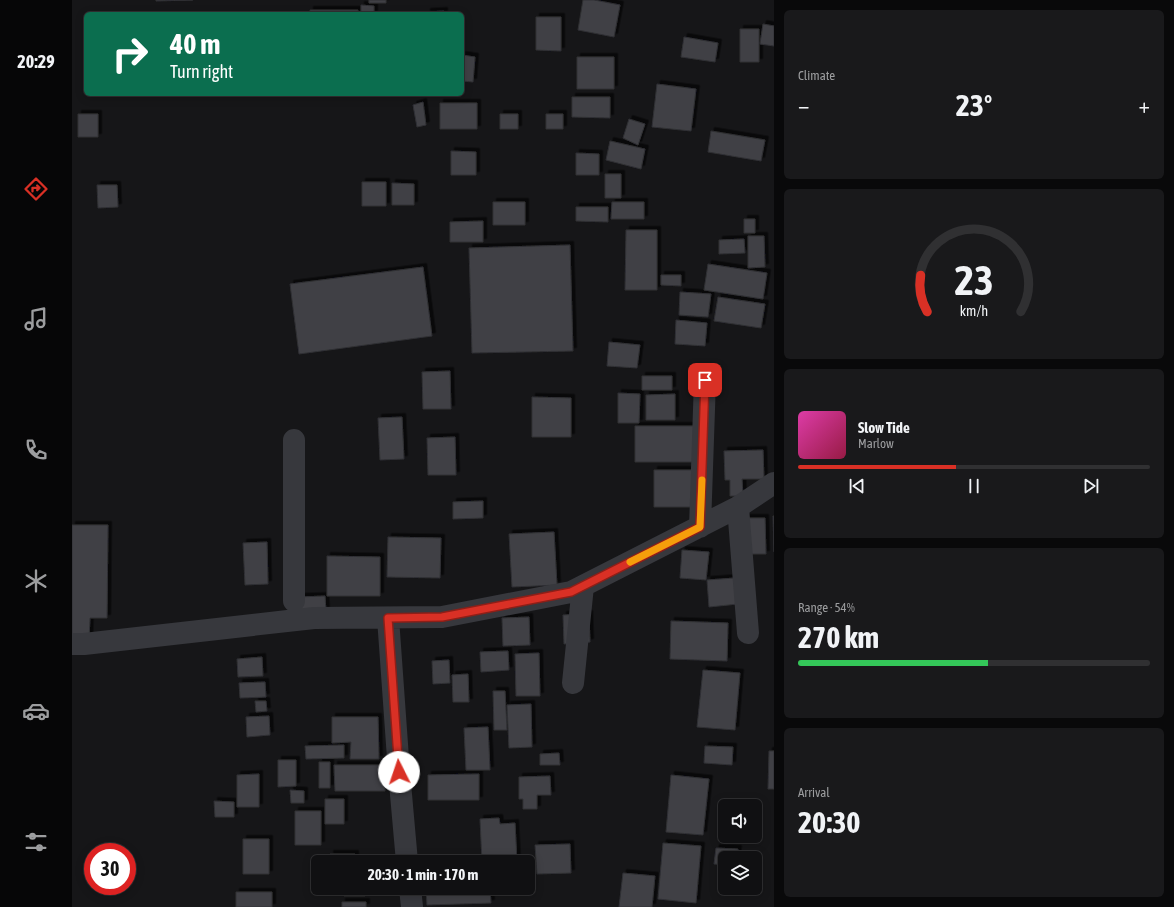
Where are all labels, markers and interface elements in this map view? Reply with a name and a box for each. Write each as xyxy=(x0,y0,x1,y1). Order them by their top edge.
icon: right xyxy=(104,28,156,80)
text: 40 m xyxy=(170,28,220,60)
text: 20:29 xyxy=(17,51,55,72)
text: Turn right xyxy=(170,61,233,82)
text: Climate xyxy=(798,68,835,83)
text: 23° xyxy=(956,88,992,122)
text: − xyxy=(798,92,809,118)
text: + xyxy=(1139,92,1150,118)
icon: directions xyxy=(22,175,50,203)
text: 23 xyxy=(954,256,994,304)
text: km/h xyxy=(960,303,988,319)
icon: music xyxy=(22,305,50,333)
pin xyxy=(688,363,722,397)
icon: arrive xyxy=(694,369,716,391)
text: Slow Tide xyxy=(858,419,910,436)
icon: phone xyxy=(22,436,50,464)
text: Marlow xyxy=(858,436,894,451)
icon: previous xyxy=(846,475,868,497)
icon: pause xyxy=(963,475,985,497)
icon: next xyxy=(1080,475,1102,497)
icon: climate xyxy=(22,567,50,595)
text: Range · 54% xyxy=(798,600,855,615)
text: 270 km xyxy=(798,620,879,654)
icon: car xyxy=(22,697,50,725)
position arrow xyxy=(378,751,420,793)
text: Arrival xyxy=(798,785,830,800)
map controls xyxy=(718,799,762,895)
button: sound xyxy=(718,799,762,843)
text: 20:30 xyxy=(798,805,860,839)
icon: filters xyxy=(22,828,50,856)
speed limit sign: 30 xyxy=(84,843,136,895)
button: layers xyxy=(718,851,762,895)
text: 20:30 · 1 min · 170 m xyxy=(368,866,478,883)

